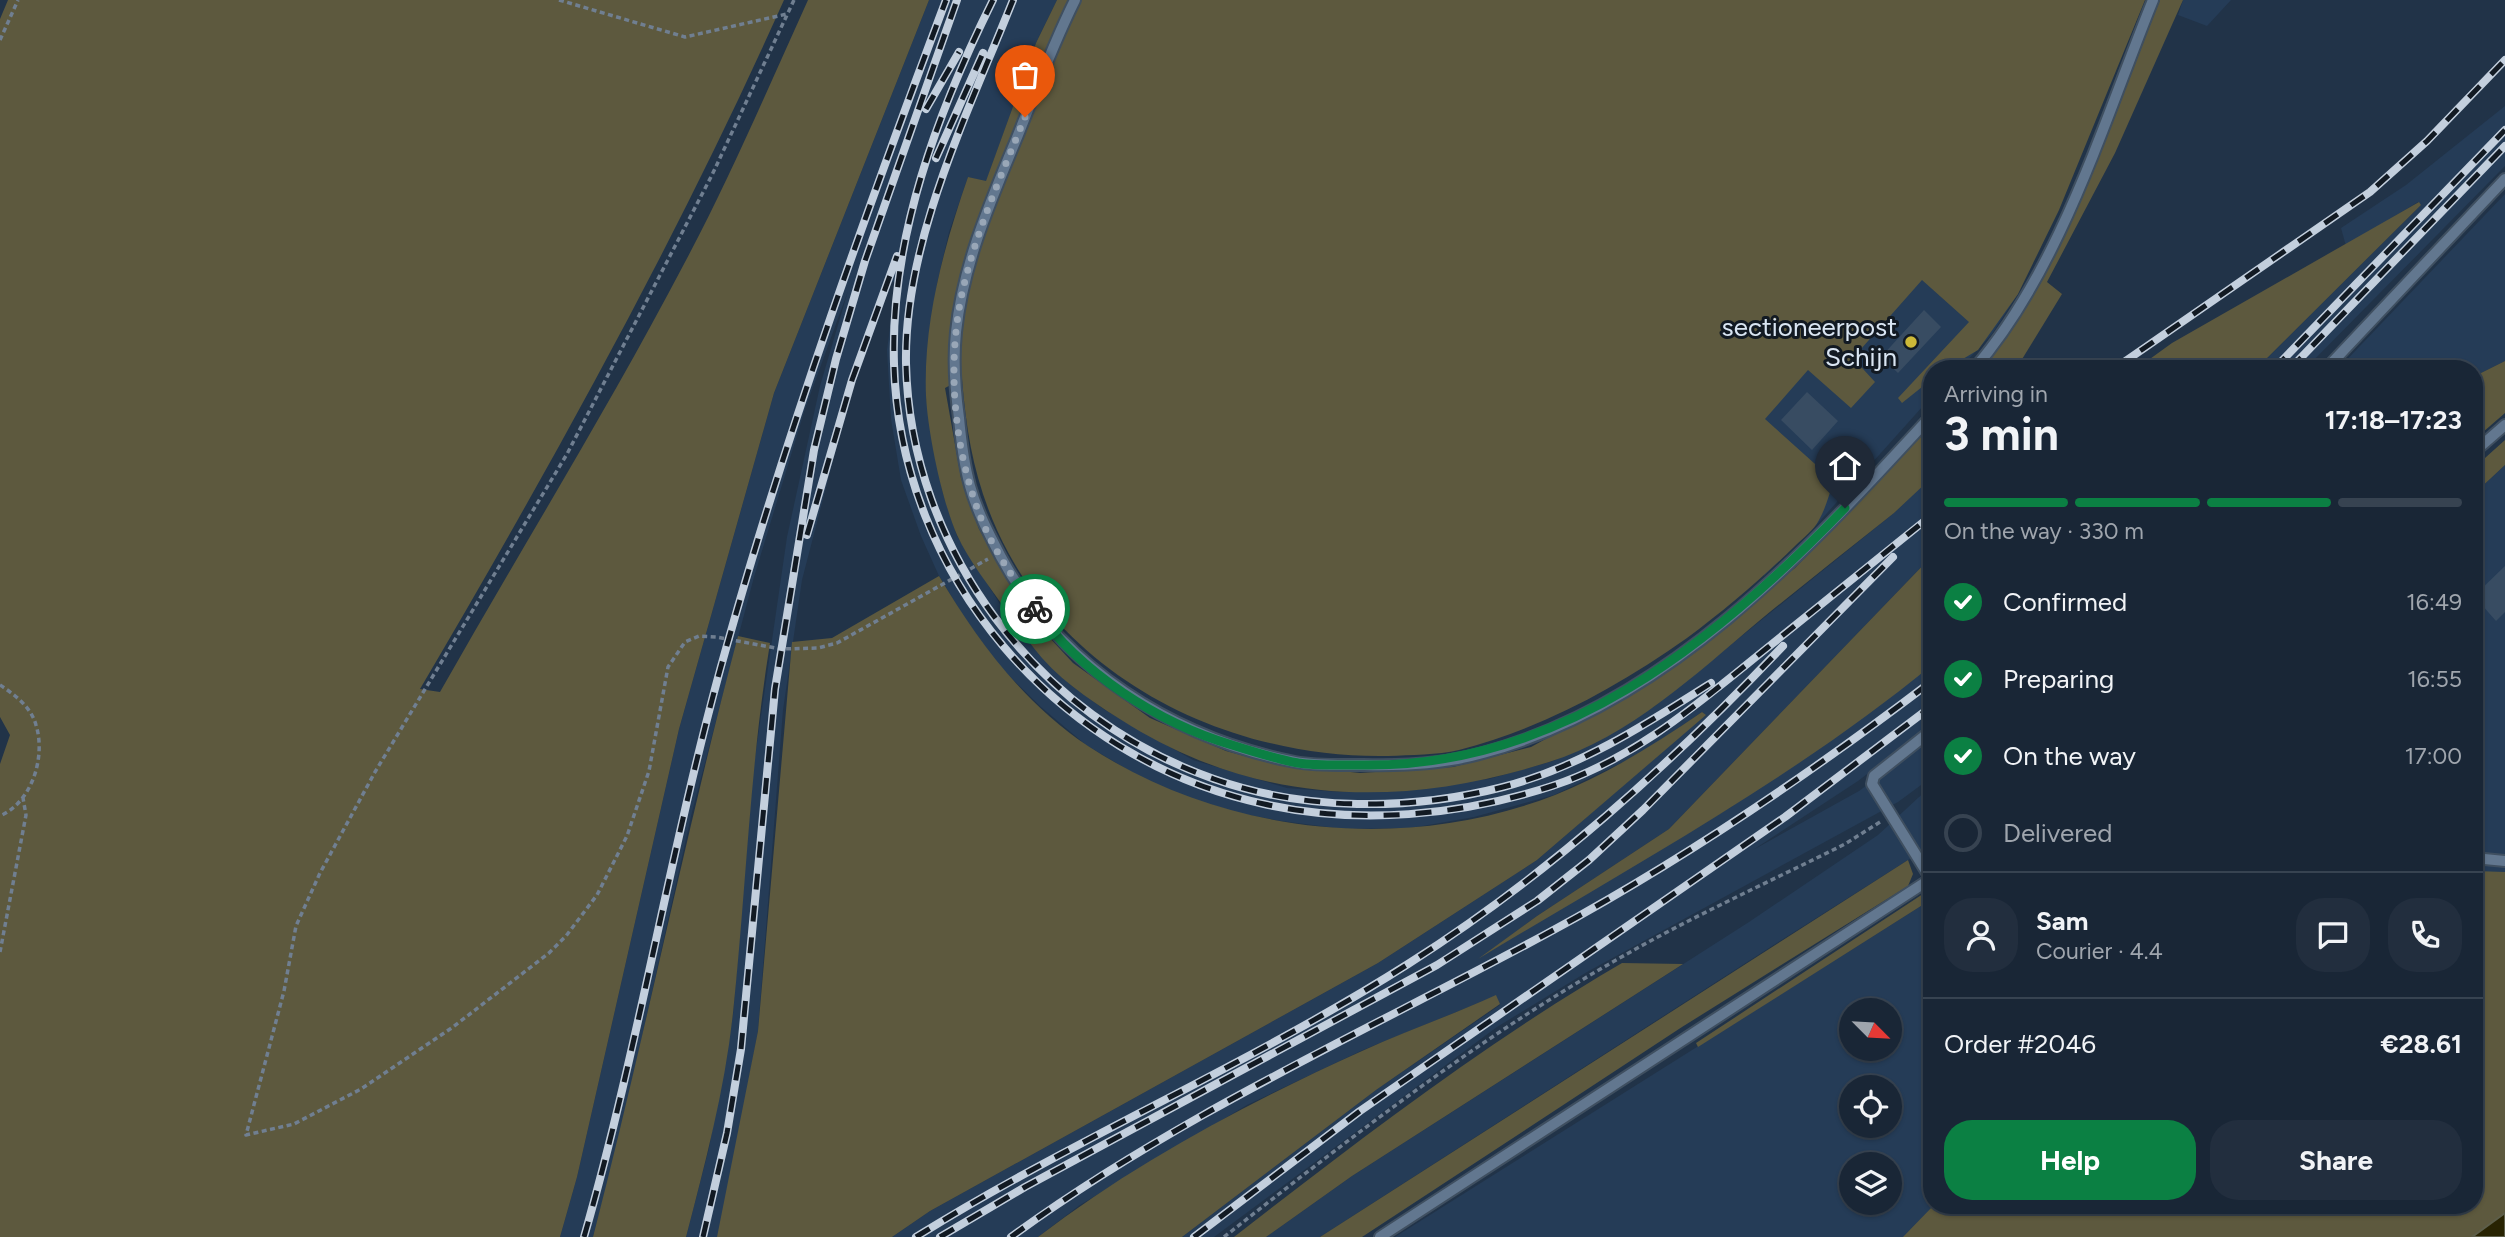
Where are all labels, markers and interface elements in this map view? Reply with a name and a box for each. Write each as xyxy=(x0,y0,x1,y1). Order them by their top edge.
pin xyxy=(995,45,1055,117)
icon: bag xyxy=(1006,56,1044,94)
place label: sectioneerpost Schijn xyxy=(1722,311,1897,373)
marker: sectioneerpost Schijn xyxy=(1903,334,1919,350)
text: Arriving in xyxy=(1944,380,2048,408)
text: 17:18–17:23 xyxy=(2325,404,2462,436)
text: 3 min xyxy=(1944,406,2059,462)
pin xyxy=(1815,436,1875,508)
icon: home xyxy=(1826,447,1864,485)
text: On the way · 330 m xyxy=(1944,517,2144,545)
courier xyxy=(1000,574,1070,644)
icon: check xyxy=(1944,583,1982,621)
text: Confirmed xyxy=(2003,586,2127,618)
text: 16:49 xyxy=(2406,588,2462,616)
icon: bike xyxy=(1016,590,1054,628)
icon: check xyxy=(1944,660,1982,698)
text: Preparing xyxy=(2003,663,2114,695)
text: 16:55 xyxy=(2407,665,2462,693)
icon: check xyxy=(1944,737,1982,775)
text: On the way xyxy=(2003,740,2136,772)
text: 17:00 xyxy=(2405,742,2462,770)
text: Delivered xyxy=(2003,817,2112,849)
button: person xyxy=(1944,898,2018,972)
button: chat xyxy=(2296,898,2370,972)
button: phone xyxy=(2388,898,2462,972)
text: Sam xyxy=(2036,905,2088,937)
text: Courier · 4.4 xyxy=(2036,937,2163,965)
north arrow xyxy=(1839,998,1902,1060)
map controls xyxy=(1839,998,1902,1215)
text: Order #2046 xyxy=(1944,1028,2096,1060)
text: €28.61 xyxy=(2380,1028,2462,1060)
button: locate xyxy=(1839,1075,1902,1138)
button: Help xyxy=(1944,1120,2196,1200)
button: Share xyxy=(2210,1120,2462,1200)
button: layers xyxy=(1839,1152,1902,1215)

